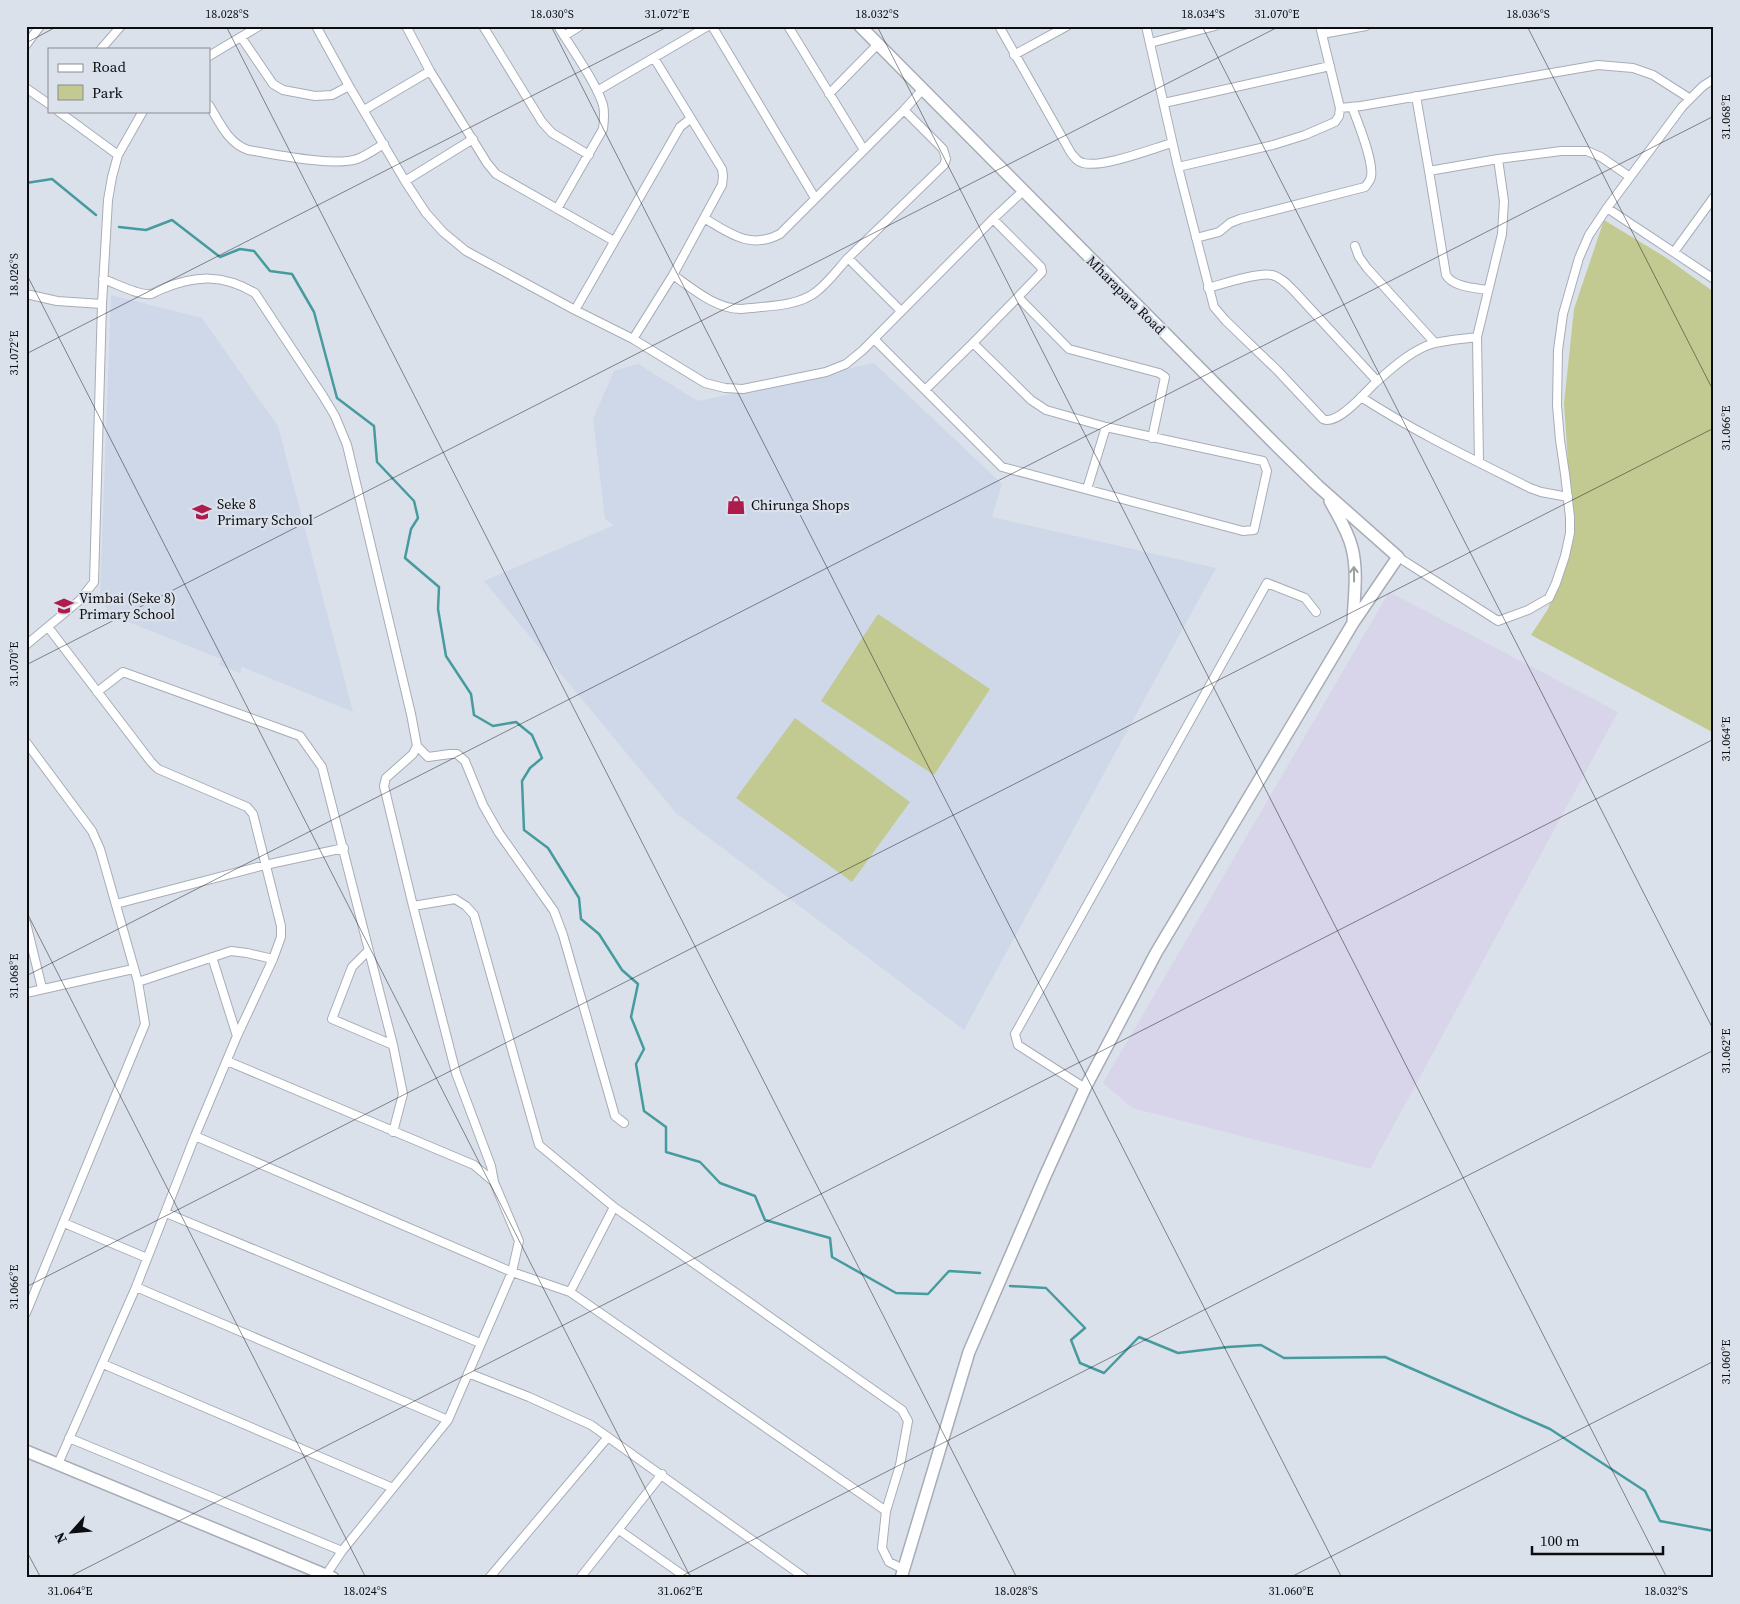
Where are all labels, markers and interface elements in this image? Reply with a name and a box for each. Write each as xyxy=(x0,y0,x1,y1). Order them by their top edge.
text: 18.028°S xyxy=(205,6,249,22)
text: 18.030°S xyxy=(530,6,574,22)
text: 31.072°E xyxy=(645,6,689,22)
text: 18.032°S xyxy=(855,6,899,22)
text: 18.034°S xyxy=(1181,6,1225,22)
text: 31.070°E xyxy=(1255,6,1299,22)
text: 18.036°S xyxy=(1506,6,1550,22)
legend xyxy=(48,48,210,112)
text: Road xyxy=(92,56,126,77)
text: Park xyxy=(92,82,124,103)
text: 31.068°E xyxy=(1718,95,1734,139)
street label: Mharapara Road xyxy=(1082,251,1170,339)
text: 18.026°S xyxy=(6,253,22,297)
text: 31.072°E xyxy=(6,331,22,375)
text: 31.066°E xyxy=(1718,406,1734,450)
place label: Seke 8 Primary School xyxy=(217,494,313,530)
shop icon: Chirunga Shops xyxy=(725,494,747,516)
place label: Chirunga Shops xyxy=(751,495,850,515)
school or university icon: Seke 8 Primary School xyxy=(191,501,213,523)
one-way arrow xyxy=(1349,567,1359,583)
place label: Vimbai (Seke 8) Primary School xyxy=(79,588,176,624)
school or university icon: Vimbai (Seke 8) Primary School xyxy=(53,595,75,617)
text: 31.070°E xyxy=(6,642,22,686)
text: 31.064°E xyxy=(1718,717,1734,761)
text: 31.068°E xyxy=(6,954,22,998)
text: 31.062°E xyxy=(1718,1029,1734,1073)
text: 31.066°E xyxy=(6,1265,22,1309)
text: 31.060°E xyxy=(1718,1340,1734,1384)
north arrow xyxy=(48,1506,98,1556)
scale bar xyxy=(1532,1524,1664,1556)
text: N xyxy=(49,1529,72,1547)
text: 100 m xyxy=(1540,1530,1580,1551)
text: 31.064°E xyxy=(48,1583,92,1599)
text: 18.024°S xyxy=(343,1583,387,1599)
text: 31.062°E xyxy=(658,1583,702,1599)
text: 18.028°S xyxy=(994,1583,1038,1599)
text: 31.060°E xyxy=(1269,1583,1313,1599)
text: 18.032°S xyxy=(1644,1583,1688,1599)

